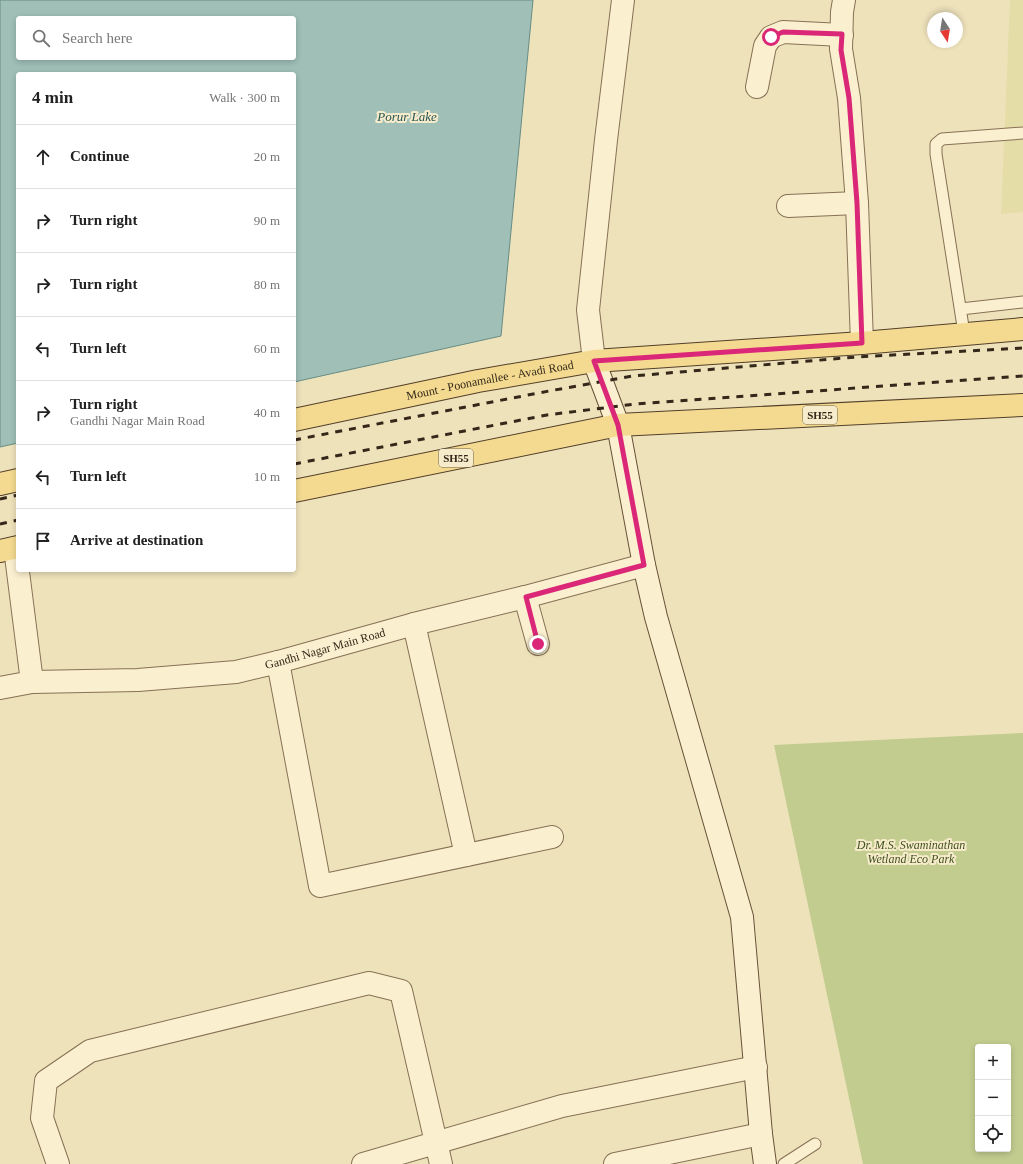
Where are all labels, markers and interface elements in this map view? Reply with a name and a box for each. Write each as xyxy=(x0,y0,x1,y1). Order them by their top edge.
north arrow xyxy=(927,12,963,48)
search box xyxy=(16,16,296,60)
icon: search xyxy=(30,27,52,49)
route start xyxy=(762,28,780,46)
text: Search here xyxy=(62,30,132,46)
text: 4 min xyxy=(32,88,73,107)
text: Walk · 300 m xyxy=(209,90,280,105)
water label: Porur Lake xyxy=(376,109,437,124)
icon: ahead xyxy=(32,146,54,168)
text: Continue xyxy=(70,148,129,164)
text: 20 m xyxy=(254,149,280,164)
icon: right xyxy=(32,210,54,232)
text: Turn right xyxy=(70,212,137,228)
text: 90 m xyxy=(254,213,280,228)
icon: right xyxy=(32,274,54,296)
text: Turn right xyxy=(70,276,137,292)
text: 80 m xyxy=(254,277,280,292)
icon: left xyxy=(32,338,54,360)
text: Turn left xyxy=(70,340,127,356)
text: 60 m xyxy=(254,341,280,356)
street label: Mount - Poonamallee - Avadi Road xyxy=(405,358,575,403)
text: Turn right xyxy=(70,396,137,412)
icon: right xyxy=(32,402,54,424)
text: 40 m xyxy=(254,405,280,420)
road number: SH55 xyxy=(803,406,837,424)
text: Gandhi Nagar Main Road xyxy=(70,413,205,428)
road number: SH55 xyxy=(439,449,473,467)
icon: left xyxy=(32,466,54,488)
text: Turn left xyxy=(70,468,127,484)
text: 10 m xyxy=(254,469,280,484)
icon: arrive xyxy=(32,530,54,552)
text: Arrive at destination xyxy=(70,532,203,548)
street label: Gandhi Nagar Main Road xyxy=(263,625,387,672)
route end xyxy=(529,635,547,653)
park label: Dr. M.S. Swaminathan Wetland Eco Park xyxy=(856,838,965,866)
map controls xyxy=(975,1044,1011,1152)
button: + xyxy=(975,1044,1011,1080)
button: − xyxy=(975,1080,1011,1116)
button: locate xyxy=(975,1116,1011,1152)

